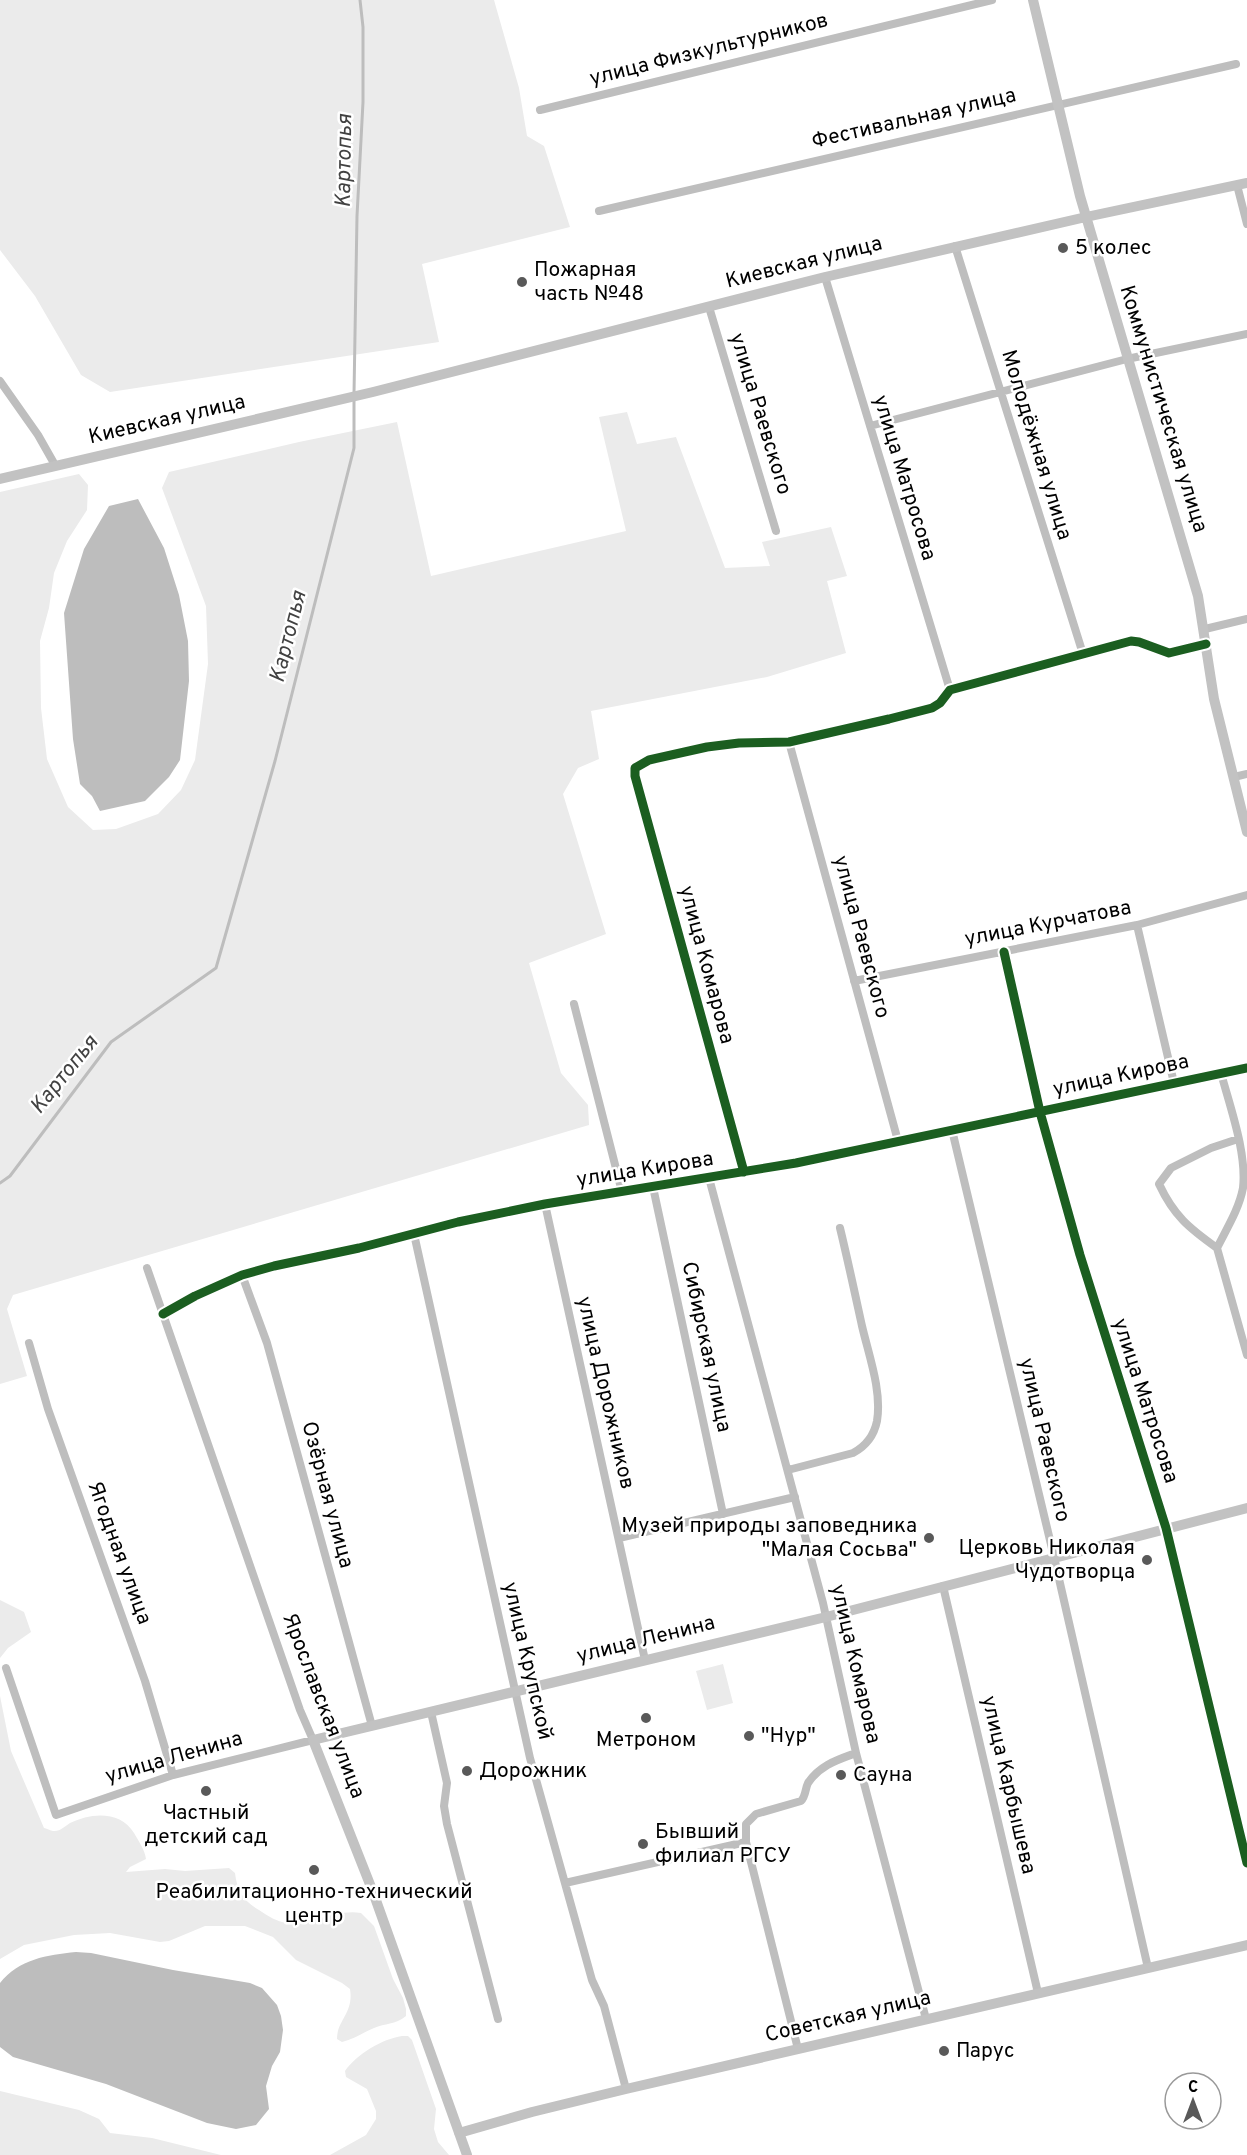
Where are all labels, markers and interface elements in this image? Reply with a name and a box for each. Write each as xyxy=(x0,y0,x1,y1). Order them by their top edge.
street label: улица Физкультурников xyxy=(587,7,831,93)
street label: Фестивальная улица xyxy=(809,82,1019,156)
water label: Картопья xyxy=(331,113,359,208)
street label: Киевская улица xyxy=(723,231,885,295)
place label: 5 колес xyxy=(1075,235,1152,262)
marker: 5 колес xyxy=(1056,241,1070,255)
place label: Пожарная часть №48 xyxy=(534,257,644,308)
marker: Пожарная часть №48 xyxy=(515,275,529,289)
street label: Коммунистическая улица xyxy=(1112,282,1214,536)
street label: улица Раевского xyxy=(723,330,797,498)
street label: Молодёжная улица xyxy=(994,347,1078,543)
street label: Киевская улица xyxy=(86,389,248,451)
street label: улица Матросова xyxy=(866,392,942,564)
water label: Картопья xyxy=(265,588,314,686)
street label: улица Раевского xyxy=(826,853,896,1021)
street label: улица Комарова xyxy=(672,883,740,1047)
street label: улица Курчатова xyxy=(962,895,1134,953)
water label: Картопья xyxy=(25,1030,105,1120)
street label: улица Кирова xyxy=(1051,1048,1191,1104)
street label: улица Кирова xyxy=(575,1146,715,1194)
street label: Сибирская улица xyxy=(675,1259,737,1435)
street label: улица Дорожников xyxy=(570,1294,640,1492)
street label: улица Матросова xyxy=(1106,1315,1184,1487)
street label: улица Раевского xyxy=(1012,1355,1076,1525)
street label: Озёрная улица xyxy=(294,1419,360,1571)
street label: Ягодная улица xyxy=(81,1478,157,1628)
place label: Музей природы заповедника "Малая Сосьва" xyxy=(621,1513,917,1564)
marker: Музей природы заповедника "Малая Сосьва" xyxy=(922,1531,936,1545)
place label: Церковь Николая Чудотворца xyxy=(959,1535,1135,1586)
marker: Церковь Николая Чудотворца xyxy=(1140,1553,1154,1567)
street label: улица Крупской xyxy=(496,1579,558,1743)
street label: улица Комарова xyxy=(824,1582,886,1746)
street label: Ярославская улица xyxy=(275,1610,371,1802)
street label: улица Ленина xyxy=(574,1610,718,1670)
street label: улица Карбышева xyxy=(974,1693,1042,1877)
marker: Метроном xyxy=(639,1711,653,1725)
place label: "Нур" xyxy=(761,1723,816,1750)
street label: улица Ленина xyxy=(102,1725,246,1791)
place label: Метроном xyxy=(596,1727,696,1754)
marker: "Нур" xyxy=(742,1729,756,1743)
place label: Дорожник xyxy=(479,1758,587,1785)
place label: Сауна xyxy=(853,1762,912,1789)
marker: Дорожник xyxy=(460,1764,474,1778)
marker: Сауна xyxy=(834,1768,848,1782)
marker: Частный детский сад xyxy=(199,1784,213,1798)
place label: Частный детский сад xyxy=(144,1800,268,1851)
place label: Бывший филиал РГСУ xyxy=(655,1819,791,1870)
marker: Бывший филиал РГСУ xyxy=(636,1837,650,1851)
marker: Реабилитационно-технический центр xyxy=(307,1863,321,1877)
place label: Реабилитационно-технический центр xyxy=(155,1879,473,1930)
street label: Советская улица xyxy=(763,1985,933,2049)
place label: Парус xyxy=(956,2038,1014,2065)
marker: Парус xyxy=(937,2044,951,2058)
north arrow xyxy=(1163,2071,1223,2131)
text: С xyxy=(1188,2078,1198,2098)

